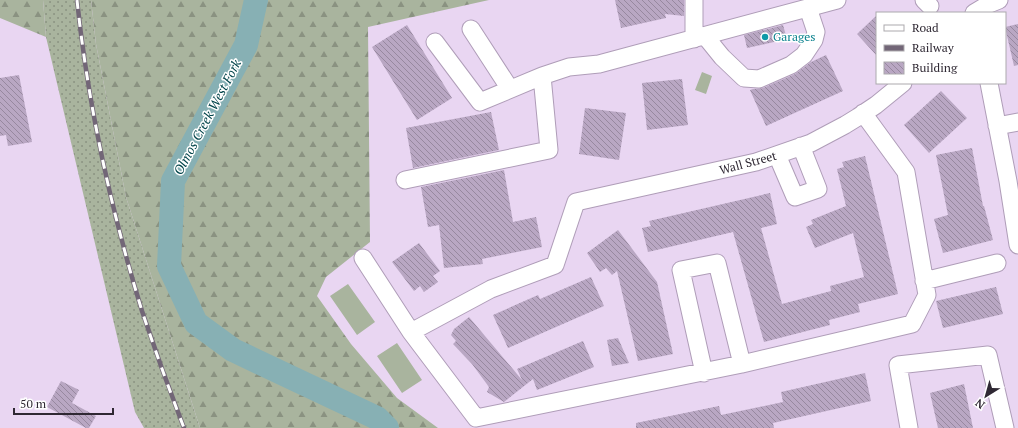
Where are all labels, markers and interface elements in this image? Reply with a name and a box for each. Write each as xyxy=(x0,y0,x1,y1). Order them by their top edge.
legend xyxy=(876,12,1006,84)
text: Road xyxy=(912,20,939,35)
place label: Garages xyxy=(773,29,816,44)
marker: Garages xyxy=(760,32,770,42)
text: Railway xyxy=(912,40,955,55)
water label: Olmos Creek West Fork xyxy=(169,55,245,178)
text: Building xyxy=(912,60,958,75)
street label: Wall Street xyxy=(718,148,779,177)
north arrow xyxy=(966,376,1006,416)
scale bar xyxy=(14,390,113,416)
text: N xyxy=(972,395,988,412)
text: 50 m xyxy=(20,396,47,411)

